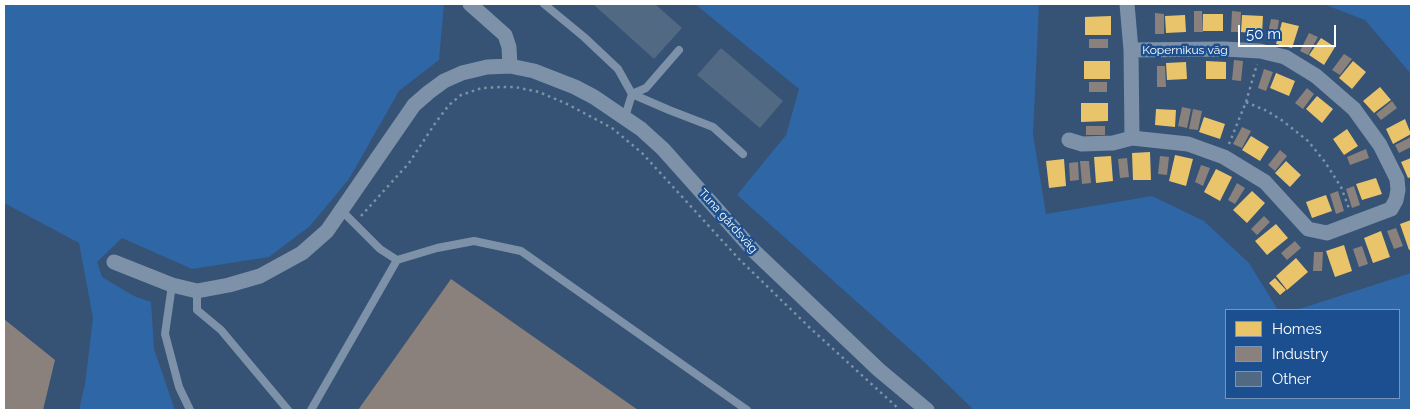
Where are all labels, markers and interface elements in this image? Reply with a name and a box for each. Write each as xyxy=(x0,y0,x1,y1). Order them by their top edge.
scale bar xyxy=(1240,15,1338,47)
text: 50 m xyxy=(1246,25,1281,43)
street label: Kopernikus väg xyxy=(1142,43,1228,57)
street label: Tuna gårdsväg xyxy=(695,186,761,256)
legend xyxy=(1225,309,1400,399)
text: Homes xyxy=(1272,320,1322,338)
text: Industry xyxy=(1272,345,1328,363)
text: Other xyxy=(1272,370,1311,388)

